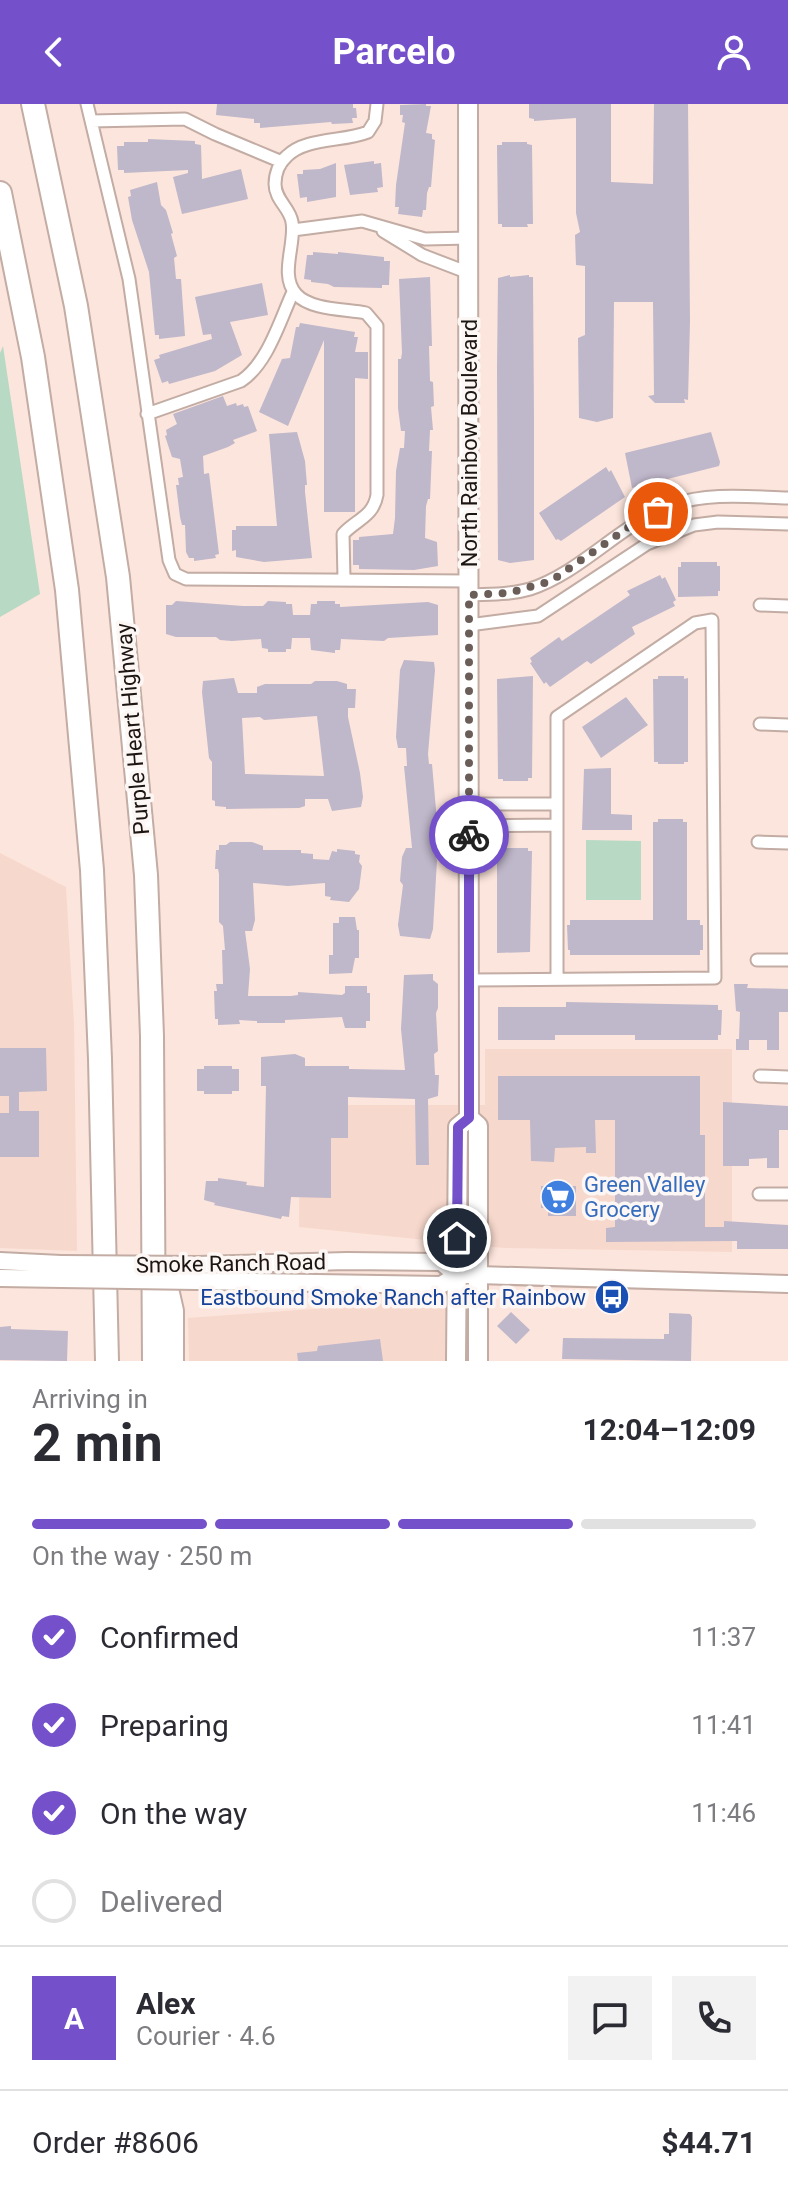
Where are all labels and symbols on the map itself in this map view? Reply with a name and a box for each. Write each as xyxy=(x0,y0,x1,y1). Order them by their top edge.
street label: North Rainbow Boulevard xyxy=(457,319,482,567)
pin xyxy=(624,478,692,546)
street label: Purple Heart Highway xyxy=(111,621,154,836)
courier xyxy=(429,795,509,875)
place label: Green Valley Grocery xyxy=(584,1172,706,1222)
supermarket icon: Green Valley Grocery xyxy=(539,1178,577,1216)
pin xyxy=(423,1204,491,1272)
street label: Smoke Ranch Road xyxy=(136,1249,326,1278)
bus stop icon: Eastbound Smoke Ranch after Rainbow xyxy=(593,1278,631,1316)
place label: Eastbound Smoke Ranch after Rainbow xyxy=(200,1285,586,1310)

